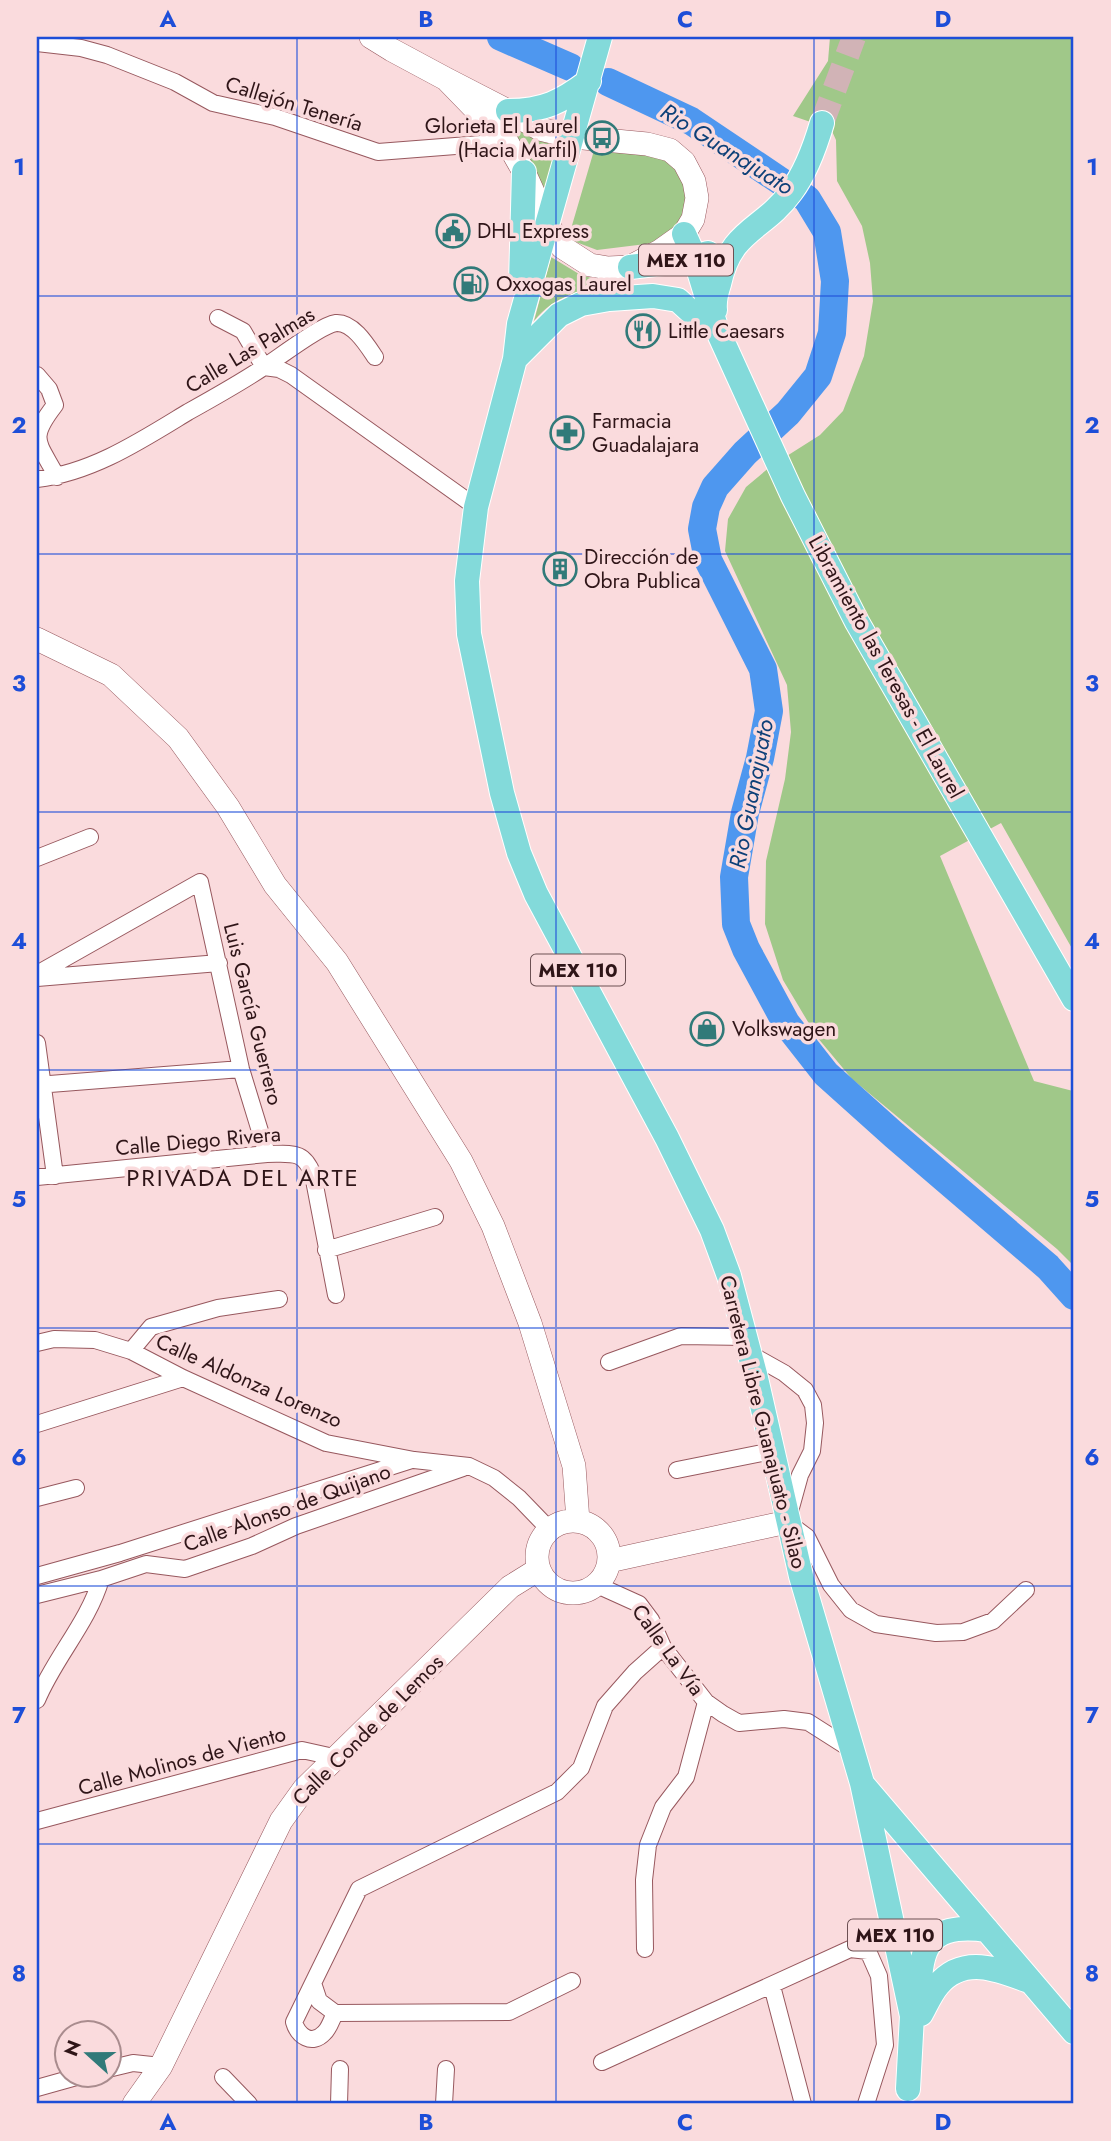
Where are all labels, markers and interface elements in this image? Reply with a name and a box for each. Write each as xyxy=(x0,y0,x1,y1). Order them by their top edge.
text: A xyxy=(159,2,177,36)
text: B xyxy=(418,2,434,36)
text: C xyxy=(677,2,693,36)
text: D xyxy=(935,2,952,36)
street label: Callejón Tenería xyxy=(222,69,366,139)
water label: Rio Guanajuato xyxy=(654,95,801,204)
place label: Glorieta El Laurel (Hacia Marfil) xyxy=(425,111,578,165)
bus stop icon: Glorieta El Laurel (Hacia Marfil) xyxy=(583,119,621,157)
text: 1 xyxy=(13,150,25,184)
text: 1 xyxy=(1086,150,1098,184)
public building icon: DHL Express xyxy=(434,212,472,250)
place label: DHL Express xyxy=(477,216,589,246)
road number: MEX 110 xyxy=(639,244,733,276)
fuel station icon: Oxxogas Laurel xyxy=(452,265,490,303)
place label: Oxxogas Laurel xyxy=(496,269,632,299)
street label: Calle Las Palmas xyxy=(180,299,320,401)
restaurant icon: Little Caesars xyxy=(624,312,662,350)
place label: Little Caesars xyxy=(668,316,784,346)
place label: Farmacia Guadalajara xyxy=(592,406,699,460)
text: 2 xyxy=(11,408,27,442)
text: 2 xyxy=(1084,408,1100,442)
pharmacy icon: Farmacia Guadalajara xyxy=(548,414,586,452)
street label: Libramiento las Teresas - El Laurel xyxy=(801,530,971,804)
place label: Dirección de Obra Publica xyxy=(584,542,701,596)
building icon: Dirección de Obra Publica xyxy=(541,550,579,588)
text: 3 xyxy=(12,666,26,700)
text: 3 xyxy=(1085,666,1099,700)
water label: Rio Guanajuato xyxy=(720,716,782,871)
street label: Luis García Guerrero xyxy=(216,920,290,1108)
text: 4 xyxy=(11,924,27,958)
text: 4 xyxy=(1084,924,1100,958)
road number: MEX 110 xyxy=(531,954,625,986)
shop icon: Volkswagen xyxy=(688,1010,726,1048)
place label: Volkswagen xyxy=(732,1014,836,1044)
street label: Calle Diego Rivera xyxy=(114,1119,282,1163)
district label: PRIVADA DEL ARTE xyxy=(126,1160,360,1195)
text: 5 xyxy=(12,1182,26,1216)
text: 5 xyxy=(1085,1182,1099,1216)
street label: Carretera Libre Guanajuato - Silao xyxy=(712,1272,814,1572)
street label: Calle Aldonza Lorenzo xyxy=(151,1326,347,1436)
text: 6 xyxy=(11,1440,27,1474)
text: 6 xyxy=(1084,1440,1100,1474)
street label: Calle Alonso de Quijano xyxy=(179,1457,395,1559)
street label: Calle La Vía xyxy=(625,1598,711,1702)
street label: Calle Conde de Lemos xyxy=(286,1648,450,1812)
text: 7 xyxy=(12,1698,26,1732)
text: 7 xyxy=(1085,1698,1099,1732)
street label: Calle Molinos de Viento xyxy=(75,1719,289,1803)
road number: MEX 110 xyxy=(848,1920,942,1951)
text: 8 xyxy=(12,1956,26,1990)
text: 8 xyxy=(1085,1956,1099,1990)
north arrow xyxy=(52,2018,122,2088)
text: N xyxy=(57,2036,88,2060)
text: A xyxy=(159,2105,177,2139)
text: B xyxy=(418,2105,434,2139)
text: C xyxy=(677,2105,693,2139)
text: D xyxy=(935,2105,952,2139)

